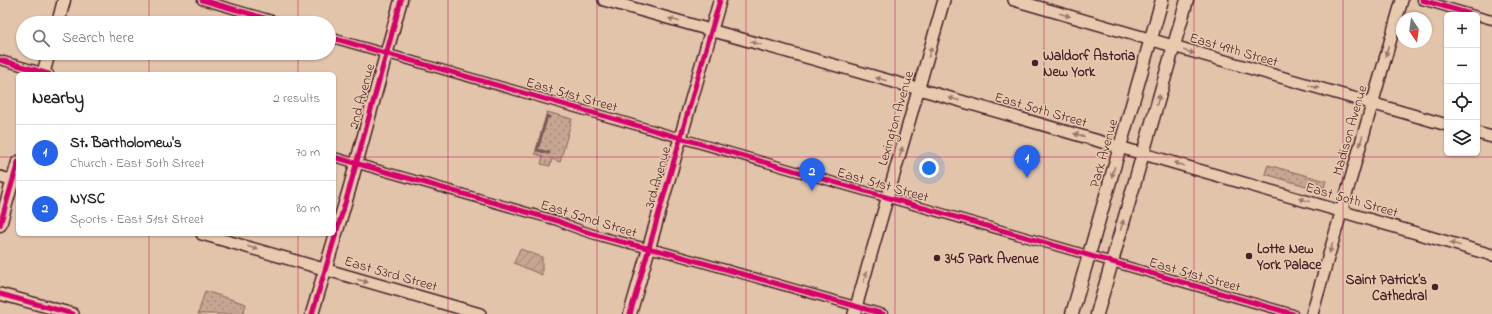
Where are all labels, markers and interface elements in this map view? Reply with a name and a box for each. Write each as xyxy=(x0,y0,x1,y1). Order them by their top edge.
one-way arrow xyxy=(1059,12,1071,18)
north arrow xyxy=(1396,12,1432,48)
map controls xyxy=(1444,12,1480,156)
button: + xyxy=(1444,12,1480,48)
search box xyxy=(16,16,336,60)
one-way arrow xyxy=(668,17,680,23)
icon: search xyxy=(30,27,52,49)
text: Search here xyxy=(62,27,134,49)
street label: East 49th Street xyxy=(1187,28,1281,73)
one-way arrow xyxy=(750,40,762,46)
one-way arrow xyxy=(1384,45,1390,57)
one-way arrow xyxy=(927,46,933,58)
place label: Waldorf Astoria New York xyxy=(1043,46,1136,83)
button: − xyxy=(1444,48,1480,84)
one-way arrow xyxy=(1183,49,1196,55)
marker: Waldorf Astoria New York xyxy=(1030,58,1040,68)
street label: 2nd Avenue xyxy=(344,61,381,132)
street label: Lexington Avenue xyxy=(873,68,921,169)
street label: East 51st Street xyxy=(523,72,620,119)
one-way arrow xyxy=(875,76,887,82)
street label: Madison Avenue xyxy=(1328,82,1374,178)
one-way arrow xyxy=(1309,84,1321,90)
button: locate xyxy=(1444,84,1480,120)
text: Nearby xyxy=(32,86,84,111)
street label: East 50th Street xyxy=(992,87,1090,134)
text: 2 results xyxy=(273,89,320,108)
one-way arrow xyxy=(1155,94,1161,106)
one-way arrow xyxy=(947,96,959,102)
street label: Park Avenue xyxy=(1085,116,1124,190)
button: layers xyxy=(1444,120,1480,156)
text: St. Bartholomew's xyxy=(70,132,182,154)
one-way arrow xyxy=(1072,132,1084,138)
one-way arrow xyxy=(1358,135,1364,147)
text: 1 xyxy=(43,143,47,162)
text: 70 m xyxy=(296,143,320,162)
street label: 3rd Avenue xyxy=(640,143,677,211)
one-way arrow xyxy=(898,145,904,157)
pin: 1 xyxy=(1014,145,1040,178)
text: Church · East 50th Street xyxy=(70,154,205,173)
pin: 2 xyxy=(799,158,825,191)
your location xyxy=(919,158,939,178)
one-way arrow xyxy=(1173,161,1185,167)
street label: East 51st Street xyxy=(834,162,931,209)
one-way arrow xyxy=(1110,166,1116,178)
street label: East 50th Street xyxy=(1303,177,1401,224)
text: NYSC xyxy=(70,188,105,210)
street label: East 52nd Street xyxy=(538,195,640,244)
one-way arrow xyxy=(1298,197,1310,203)
text: 2 xyxy=(42,199,48,218)
text: 80 m xyxy=(296,199,320,218)
text: Sports · East 51st Street xyxy=(70,210,204,229)
one-way arrow xyxy=(1120,219,1126,232)
place label: Lotte New York Palace xyxy=(1256,239,1322,276)
one-way arrow xyxy=(1448,241,1460,247)
one-way arrow xyxy=(1328,242,1334,254)
one-way arrow xyxy=(246,246,259,252)
place label: 345 Park Avenue xyxy=(944,249,1039,270)
street label: East 53rd Street xyxy=(341,251,440,298)
marker: Lotte New York Palace xyxy=(1244,251,1254,261)
street label: East 51st Street xyxy=(1146,252,1243,299)
marker: 345 Park Avenue xyxy=(932,253,942,263)
one-way arrow xyxy=(862,270,868,282)
place label: Saint Patrick’s Cathedral xyxy=(1346,270,1428,307)
one-way arrow xyxy=(357,278,369,284)
marker: Saint Patrick’s Cathedral xyxy=(1430,282,1440,292)

